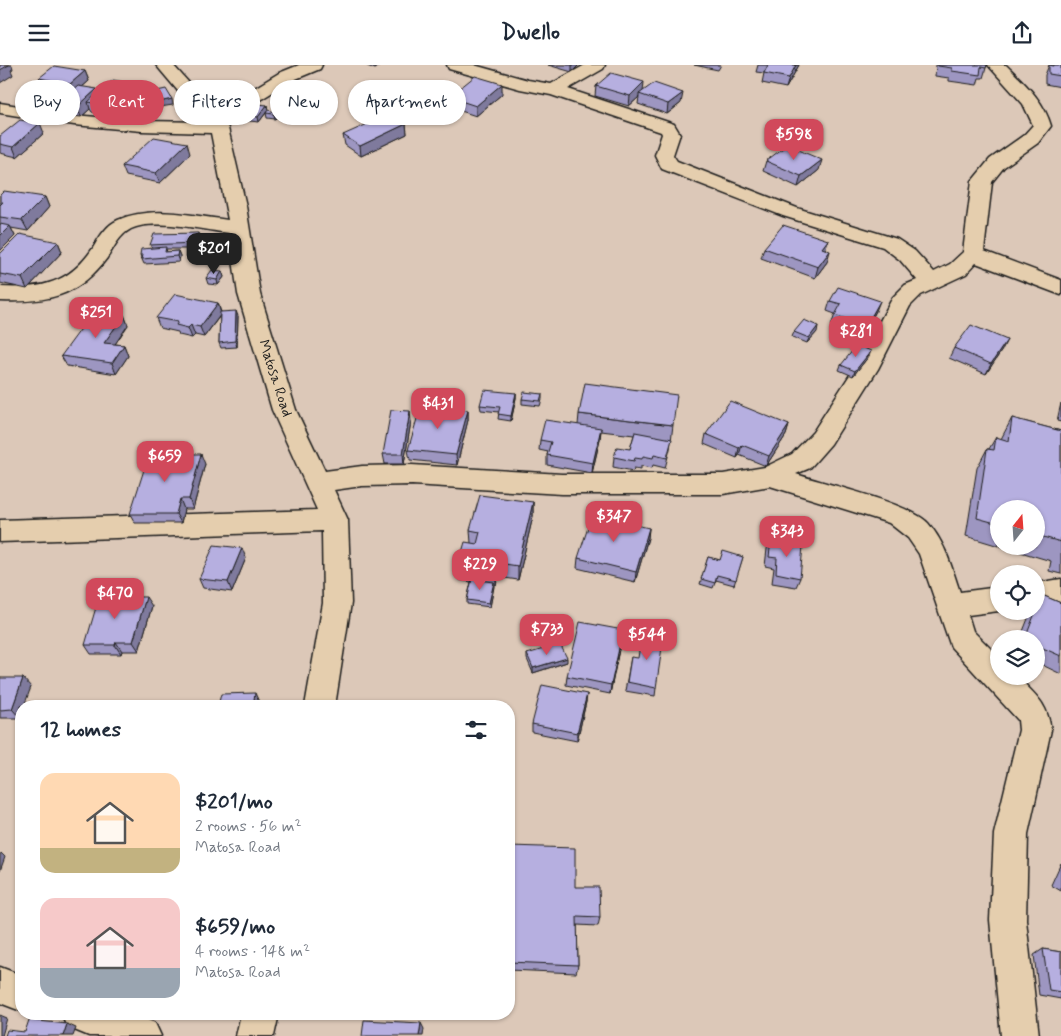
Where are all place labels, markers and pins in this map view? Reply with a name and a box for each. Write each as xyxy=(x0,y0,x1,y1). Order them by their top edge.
pin: $598 xyxy=(764,119,824,161)
pin: $201 xyxy=(184,233,244,275)
pin: $251 xyxy=(66,297,126,339)
pin: $281 xyxy=(826,315,886,358)
pin: $431 xyxy=(408,387,468,430)
pin: $659 xyxy=(135,441,195,483)
pin: $347 xyxy=(584,501,644,543)
pin: $343 xyxy=(757,515,817,558)
pin: $229 xyxy=(450,549,510,591)
pin: $470 xyxy=(85,577,145,620)
pin: $733 xyxy=(517,613,577,656)
pin: $544 xyxy=(617,619,677,661)

